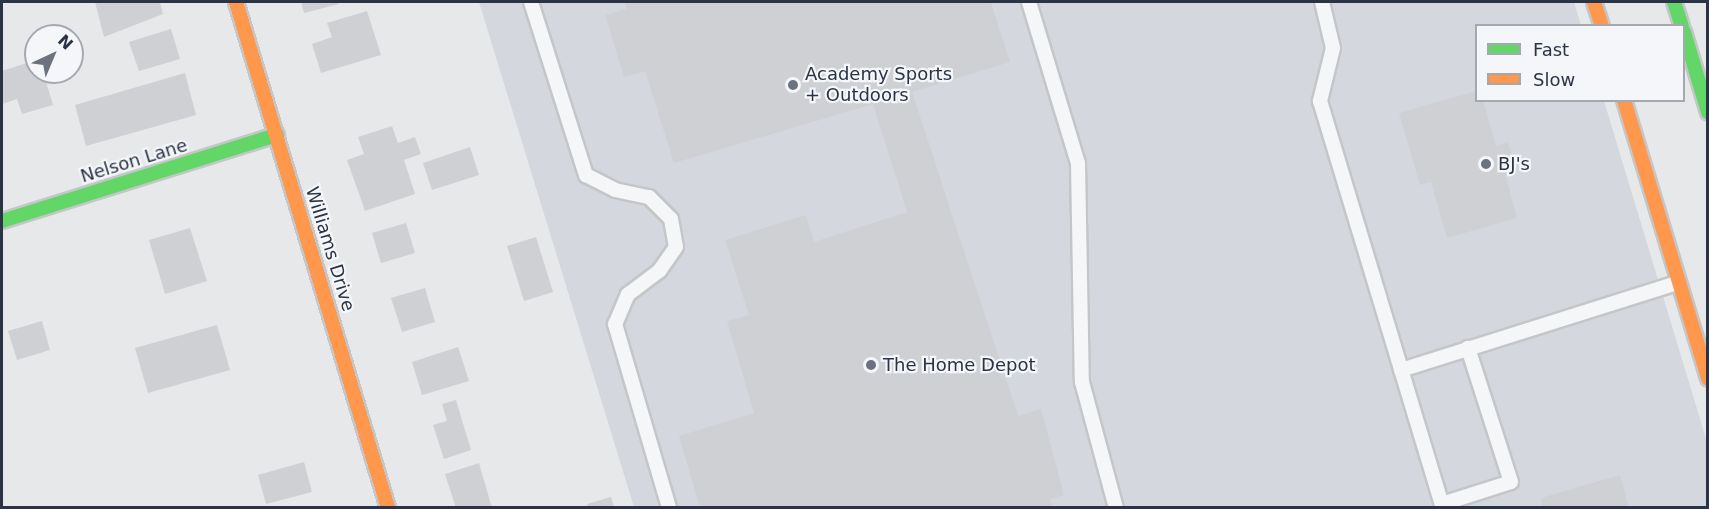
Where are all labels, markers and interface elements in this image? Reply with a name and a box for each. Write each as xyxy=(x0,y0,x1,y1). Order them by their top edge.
north arrow xyxy=(24,24,84,84)
legend xyxy=(1475,24,1685,102)
text: N xyxy=(54,31,77,54)
text: Fast xyxy=(1533,39,1569,60)
place label: Academy Sports + Outdoors xyxy=(805,64,952,106)
text: Slow xyxy=(1533,69,1575,90)
marker: Academy Sports + Outdoors xyxy=(786,78,800,92)
street label: Nelson Lane xyxy=(78,135,190,187)
place label: BJ's xyxy=(1498,153,1530,175)
marker: BJ's xyxy=(1479,157,1493,171)
street label: Williams Drive xyxy=(301,184,359,314)
place label: The Home Depot xyxy=(883,354,1036,376)
marker: The Home Depot xyxy=(864,358,878,372)

